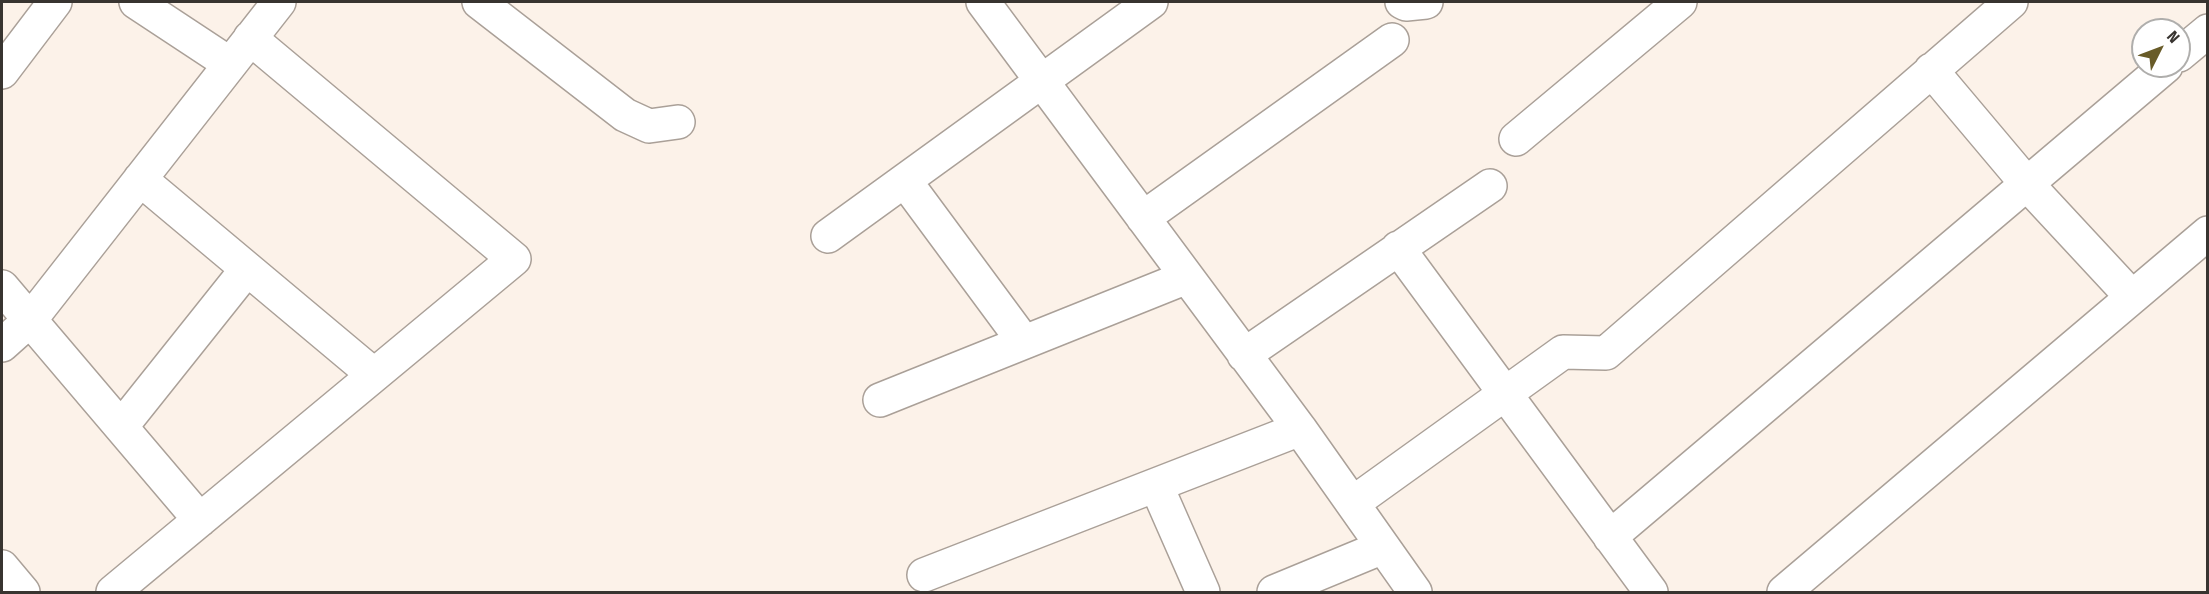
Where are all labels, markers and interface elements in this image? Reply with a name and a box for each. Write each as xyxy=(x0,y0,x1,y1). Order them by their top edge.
north arrow xyxy=(2131,18,2191,78)
text: N xyxy=(2163,27,2184,47)

